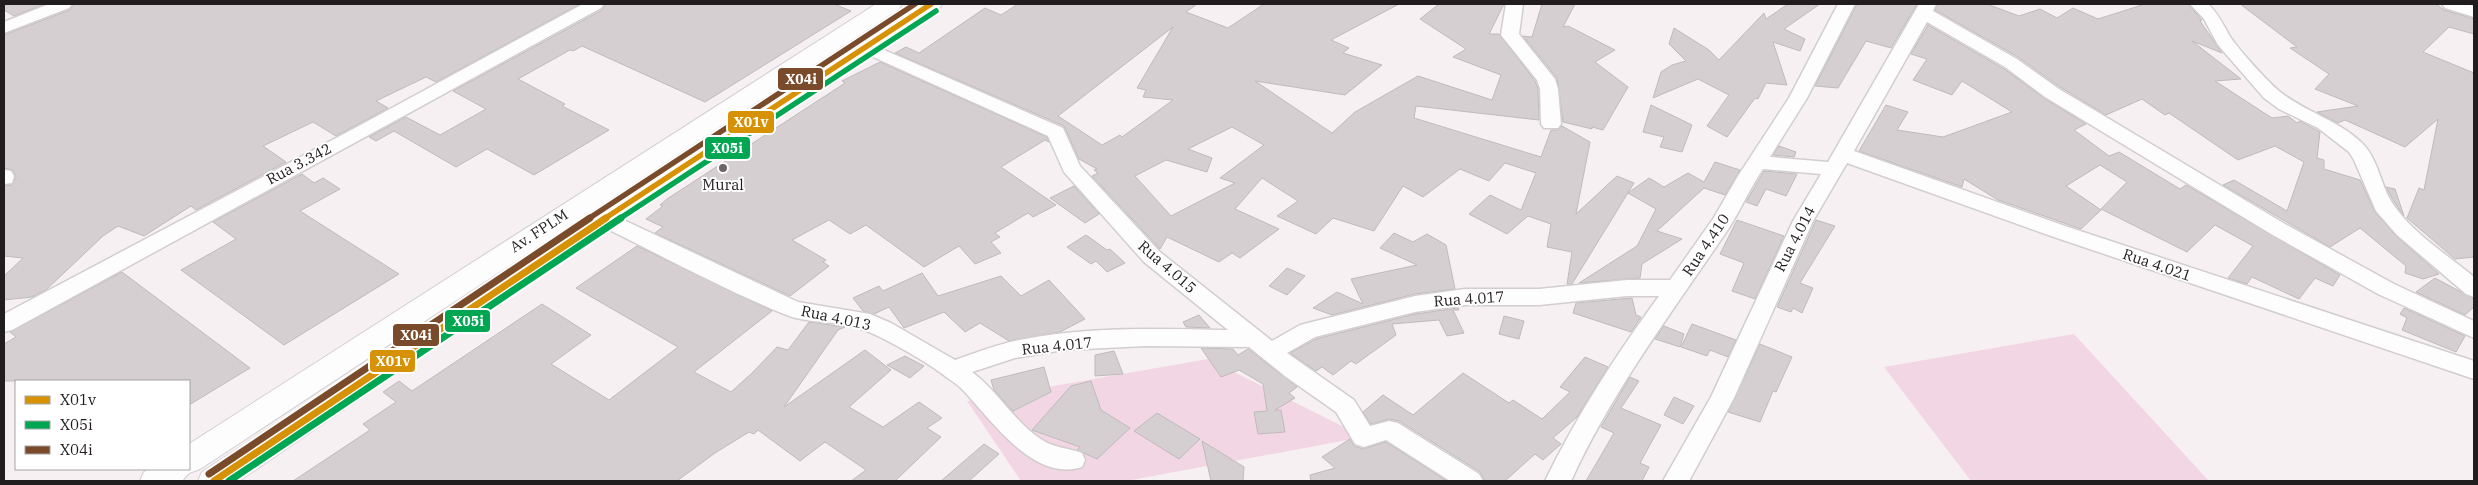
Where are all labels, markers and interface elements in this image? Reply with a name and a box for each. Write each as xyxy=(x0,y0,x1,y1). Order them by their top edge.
line badge: X04i xyxy=(777,67,824,91)
text: X04i xyxy=(785,70,817,88)
line badge: X01v xyxy=(727,110,775,134)
text: X01v xyxy=(734,113,769,131)
line badge: X05i xyxy=(704,136,751,160)
street label: Rua 3.342 xyxy=(263,139,335,189)
text: X05i xyxy=(711,139,743,157)
marker: Mural xyxy=(717,162,729,174)
place label: Mural xyxy=(702,175,744,194)
street label: Rua 4.014 xyxy=(1770,203,1819,275)
street label: Av. FPLM xyxy=(506,205,571,256)
street label: Rua 4.410 xyxy=(1678,210,1733,279)
street label: Rua 4.015 xyxy=(1134,236,1200,297)
street label: Rua 4.021 xyxy=(2121,244,2194,285)
street label: Rua 4.017 xyxy=(1433,287,1505,310)
street label: Rua 4.013 xyxy=(799,301,873,334)
line badge: X05i xyxy=(444,309,491,333)
text: X05i xyxy=(452,312,484,330)
line badge: X04i xyxy=(392,323,440,347)
text: X04i xyxy=(400,326,432,344)
street label: Rua 4.017 xyxy=(1021,332,1093,359)
line badge: X01v xyxy=(369,349,416,373)
text: X01v xyxy=(376,352,411,370)
legend xyxy=(15,380,190,470)
text: X01v xyxy=(60,390,96,409)
text: X05i xyxy=(60,415,93,434)
text: X04i xyxy=(60,440,93,459)

